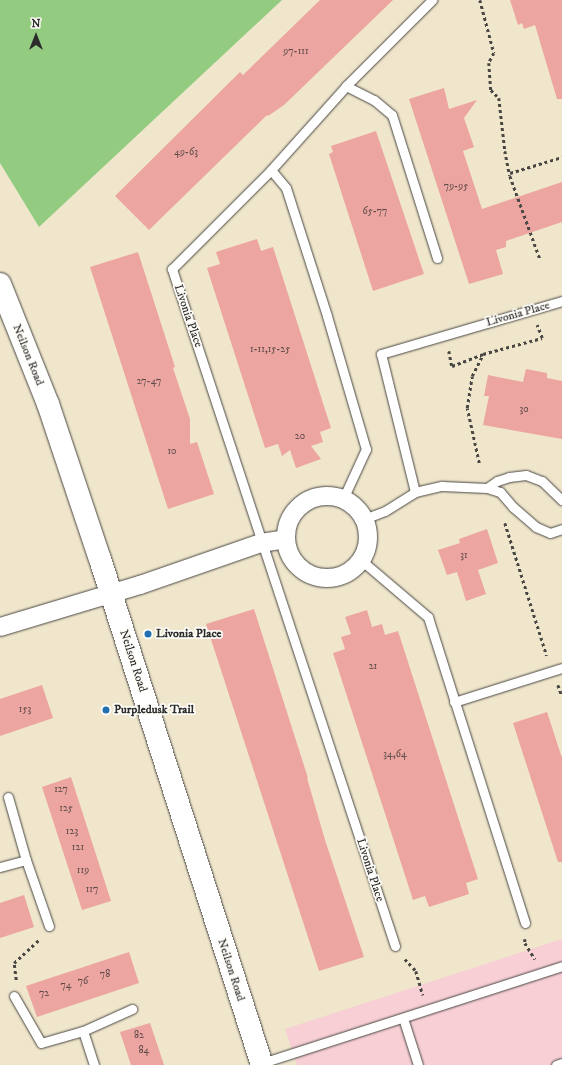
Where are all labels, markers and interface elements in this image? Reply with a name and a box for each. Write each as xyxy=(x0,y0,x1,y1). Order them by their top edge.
north arrow xyxy=(16,16,56,56)
text: N xyxy=(31,17,41,31)
house number: 97-111 xyxy=(283,46,309,58)
house number: 49-63 xyxy=(174,147,198,159)
house number: 79-95 xyxy=(444,181,468,193)
house number: 65-77 xyxy=(363,206,387,218)
street label: Livonia Place xyxy=(171,283,205,349)
street label: Livonia Place xyxy=(484,298,552,330)
street label: Neilson Road xyxy=(9,322,47,388)
house number: 1-11,15-25 xyxy=(250,344,290,356)
house number: 27-47 xyxy=(137,376,161,388)
house number: 30 xyxy=(519,404,529,416)
house number: 20 xyxy=(295,431,305,443)
house number: 10 xyxy=(167,446,177,458)
house number: 31 xyxy=(460,550,468,562)
place label: Livonia Place xyxy=(156,627,222,641)
street label: Neilson Road xyxy=(116,628,150,694)
marker: Livonia Place xyxy=(143,629,153,639)
house number: 21 xyxy=(369,661,377,673)
place label: Purpledusk Trail xyxy=(114,703,194,717)
house number: 153 xyxy=(19,704,31,716)
marker: Purpledusk Trail xyxy=(101,705,111,715)
house number: 34,64 xyxy=(383,749,407,761)
house number: 127 xyxy=(54,784,68,796)
house number: 125 xyxy=(59,803,73,815)
house number: 123 xyxy=(66,826,78,838)
street label: Livonia Place xyxy=(353,837,387,903)
house number: 121 xyxy=(72,842,84,854)
house number: 119 xyxy=(77,865,89,877)
house number: 117 xyxy=(86,884,98,896)
street label: Neilson Road xyxy=(214,937,248,1003)
house number: 78 xyxy=(100,969,110,981)
house number: 76 xyxy=(78,976,88,988)
house number: 74 xyxy=(61,980,71,992)
house number: 72 xyxy=(39,988,49,1000)
house number: 82 xyxy=(134,1030,144,1042)
house number: 84 xyxy=(139,1045,149,1057)

